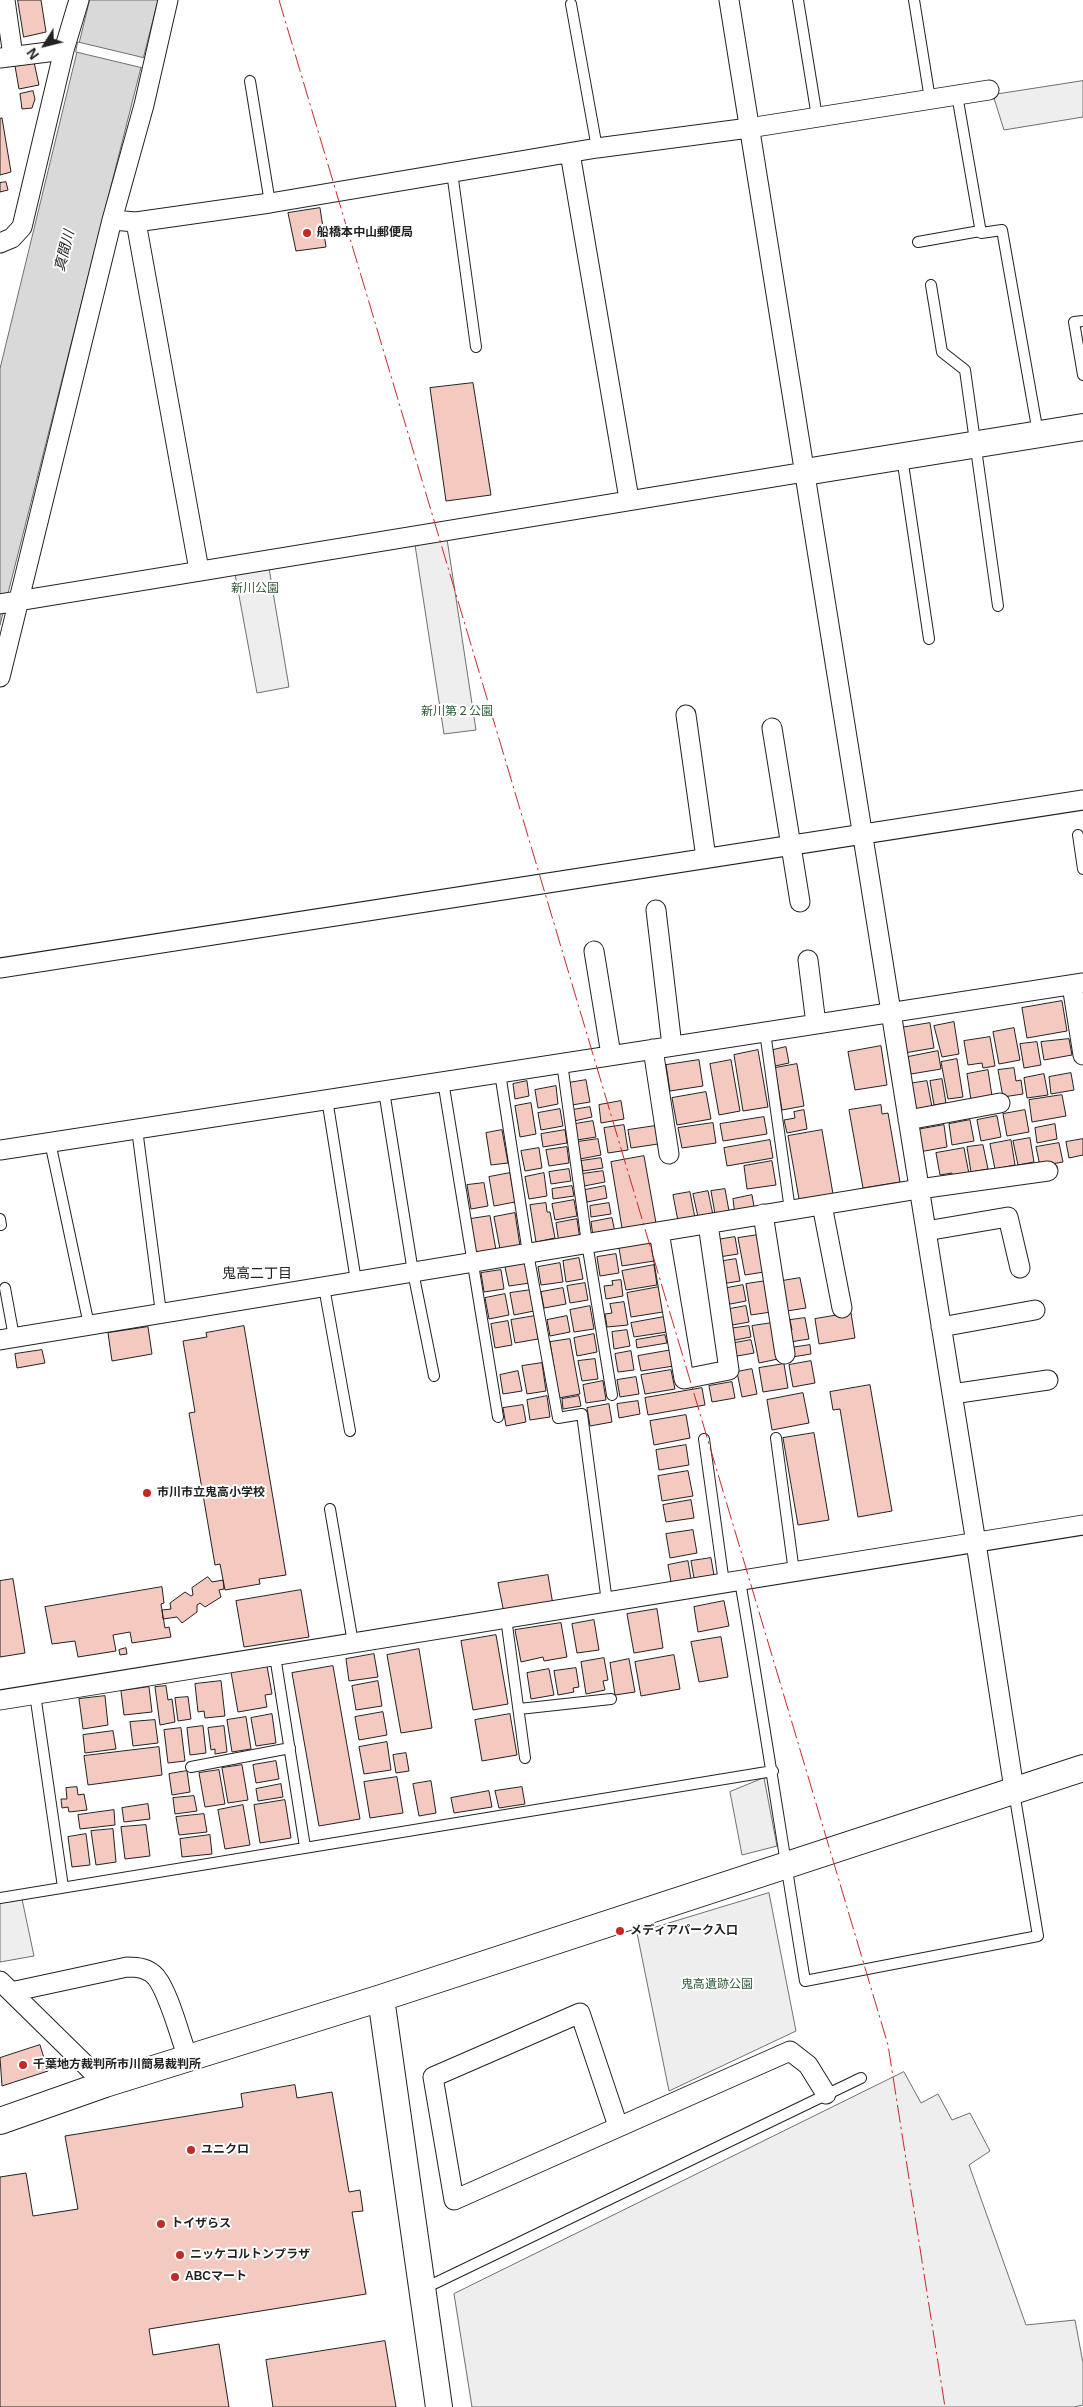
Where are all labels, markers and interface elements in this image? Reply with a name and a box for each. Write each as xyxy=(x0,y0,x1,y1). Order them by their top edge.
north arrow xyxy=(20,20,70,70)
text: N xyxy=(23,45,42,63)
place label: 船橋本中山郵便局 xyxy=(317,226,413,240)
marker: 船橋本中山郵便局 xyxy=(301,227,313,239)
water label: 真間川 xyxy=(52,229,78,273)
park label: 新川公園 xyxy=(231,582,279,596)
park label: 新川第２公園 xyxy=(421,705,493,719)
district label: 鬼高二丁目 xyxy=(222,1266,292,1282)
place label: 市川市立鬼高小学校 xyxy=(157,1486,265,1500)
marker: 市川市立鬼高小学校 xyxy=(141,1487,153,1499)
place label: メディアパーク入口 xyxy=(630,1924,738,1938)
marker: メディアパーク入口 xyxy=(614,1925,626,1937)
park label: 鬼高遺跡公園 xyxy=(681,1978,753,1992)
place label: 千葉地方裁判所市川簡易裁判所 xyxy=(33,2058,201,2072)
marker: 千葉地方裁判所市川簡易裁判所 xyxy=(17,2059,29,2071)
place label: ユニクロ xyxy=(201,2143,249,2157)
marker: ユニクロ xyxy=(185,2144,197,2156)
place label: トイザらス xyxy=(171,2217,231,2231)
marker: トイザらス xyxy=(155,2218,167,2230)
place label: ニッケコルトンプラザ xyxy=(190,2248,310,2262)
marker: ニッケコルトンプラザ xyxy=(174,2249,186,2261)
place label: ABCマート xyxy=(185,2270,247,2284)
marker: ABCマート xyxy=(169,2271,181,2283)

